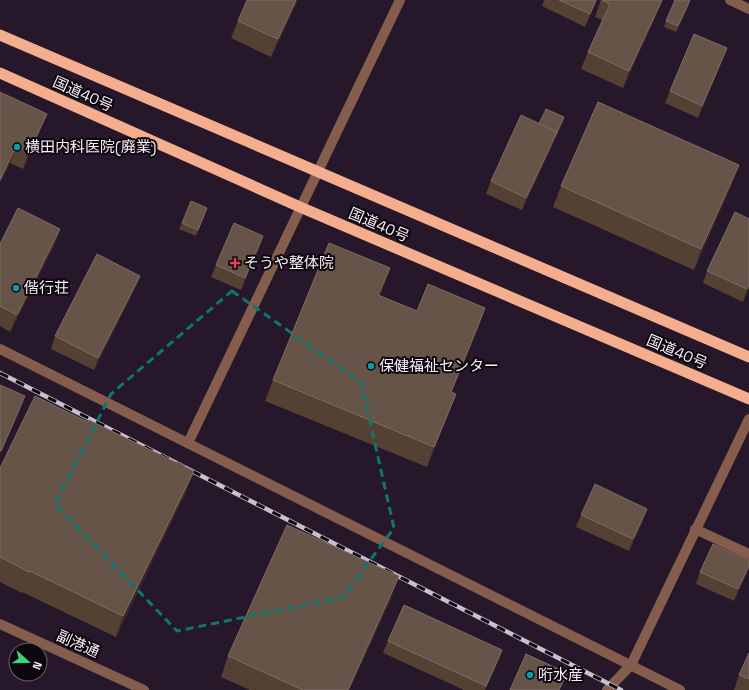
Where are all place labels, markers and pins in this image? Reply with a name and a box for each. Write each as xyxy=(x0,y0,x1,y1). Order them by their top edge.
place label: 横田内科医院(廃業) xyxy=(25,137,156,157)
marker: 横田内科医院(廃業) xyxy=(12,142,22,152)
place label: そうや整体院 xyxy=(244,253,334,272)
marker: そうや整体院 xyxy=(229,257,241,269)
place label: 偕行荘 xyxy=(24,278,69,297)
marker: 偕行荘 xyxy=(11,283,21,293)
place label: 保健福祉センター xyxy=(379,356,499,375)
marker: 保健福祉センター xyxy=(366,361,376,371)
place label: 哘水産 xyxy=(538,665,583,684)
marker: 哘水産 xyxy=(525,670,535,680)

